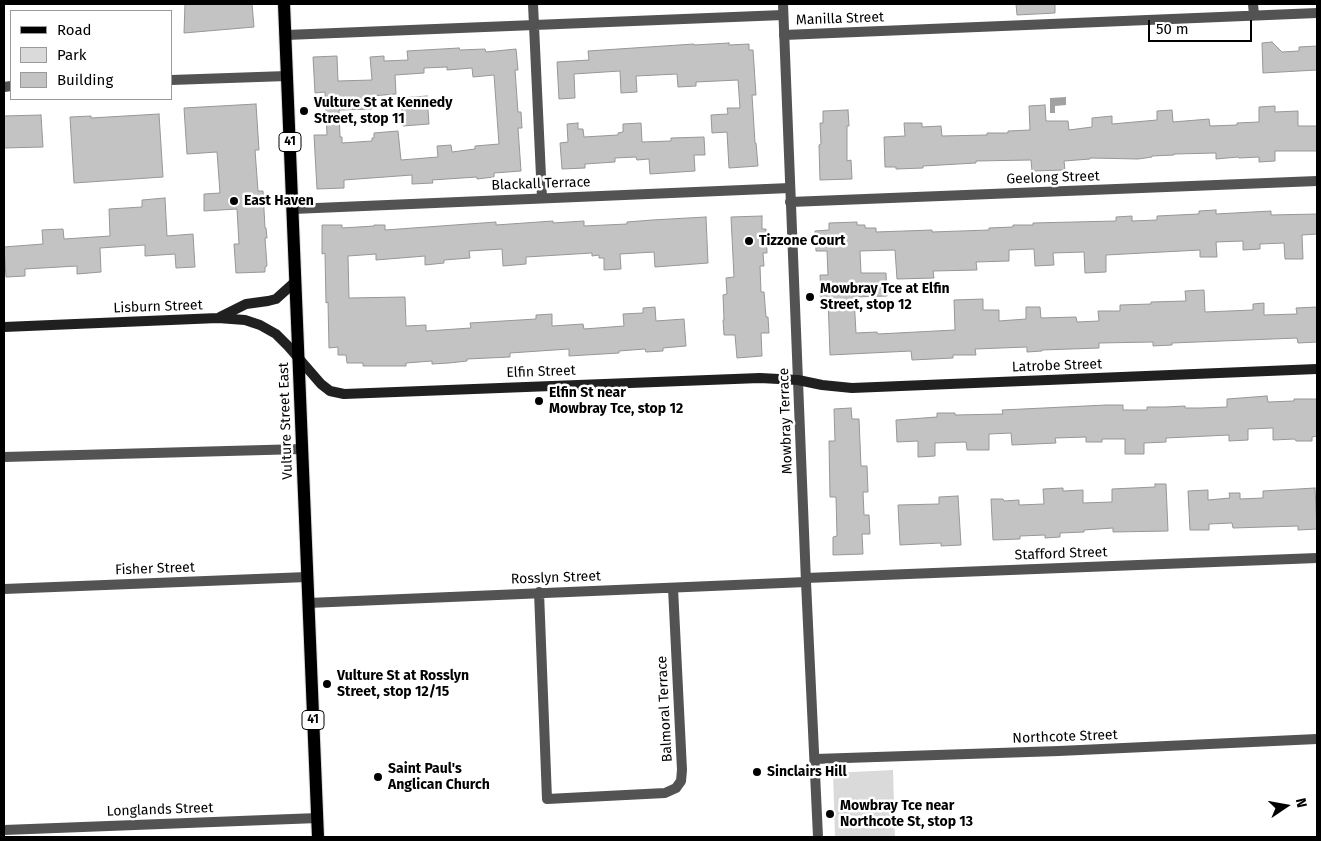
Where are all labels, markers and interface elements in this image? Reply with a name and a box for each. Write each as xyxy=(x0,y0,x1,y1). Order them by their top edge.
street label: Manilla Street xyxy=(796,9,884,29)
legend xyxy=(10,10,172,100)
scale bar xyxy=(1151,10,1255,42)
text: 50 m xyxy=(1156,20,1189,38)
text: Road xyxy=(57,21,92,39)
text: Park xyxy=(57,46,87,64)
text: Building xyxy=(57,71,113,89)
place label: Vulture St at Kennedy Street, stop 11 xyxy=(314,95,453,128)
marker: Vulture St at Kennedy Street, stop 11 xyxy=(298,105,310,117)
road number: 41 xyxy=(279,132,301,152)
street label: Geelong Street xyxy=(1006,168,1100,188)
street label: Blackall Terrace xyxy=(491,174,591,194)
place label: East Haven xyxy=(244,193,314,209)
marker: East Haven xyxy=(228,195,240,207)
place label: Tizzone Court xyxy=(759,233,846,249)
marker: Tizzone Court xyxy=(743,235,755,247)
place label: Mowbray Tce at Elfin Street, stop 12 xyxy=(820,281,950,314)
marker: Mowbray Tce at Elfin Street, stop 12 xyxy=(804,291,816,303)
street label: Lisburn Street xyxy=(113,297,203,317)
street label: Latrobe Street xyxy=(1012,356,1102,376)
street label: Vulture Street East xyxy=(276,362,296,480)
street label: Elfin Street xyxy=(506,362,576,382)
street label: Mowbray Terrace xyxy=(776,368,796,474)
place label: Elfin St near Mowbray Tce, stop 12 xyxy=(549,385,683,418)
marker: Elfin St near Mowbray Tce, stop 12 xyxy=(533,395,545,407)
street label: Stafford Street xyxy=(1014,544,1108,564)
street label: Fisher Street xyxy=(115,559,195,579)
street label: Rosslyn Street xyxy=(511,568,601,588)
street label: Balmoral Terrace xyxy=(654,655,676,763)
place label: Vulture St at Rosslyn Street, stop 12/15 xyxy=(337,668,469,700)
marker: Vulture St at Rosslyn Street, stop 12/15 xyxy=(321,678,333,690)
road number: 41 xyxy=(302,710,324,730)
street label: Northcote Street xyxy=(1012,727,1118,747)
place label: Saint Paul's Anglican Church xyxy=(388,761,490,794)
place label: Sinclairs Hill xyxy=(767,764,847,780)
marker: Sinclairs Hill xyxy=(751,766,763,778)
marker: Saint Paul's Anglican Church xyxy=(372,771,384,783)
north arrow xyxy=(1261,781,1311,831)
text: N xyxy=(1292,796,1310,809)
place label: Mowbray Tce near Northcote St, stop 13 xyxy=(840,798,973,830)
street label: Longlands Street xyxy=(106,800,214,820)
marker: Mowbray Tce near Northcote St, stop 13 xyxy=(824,808,836,820)

